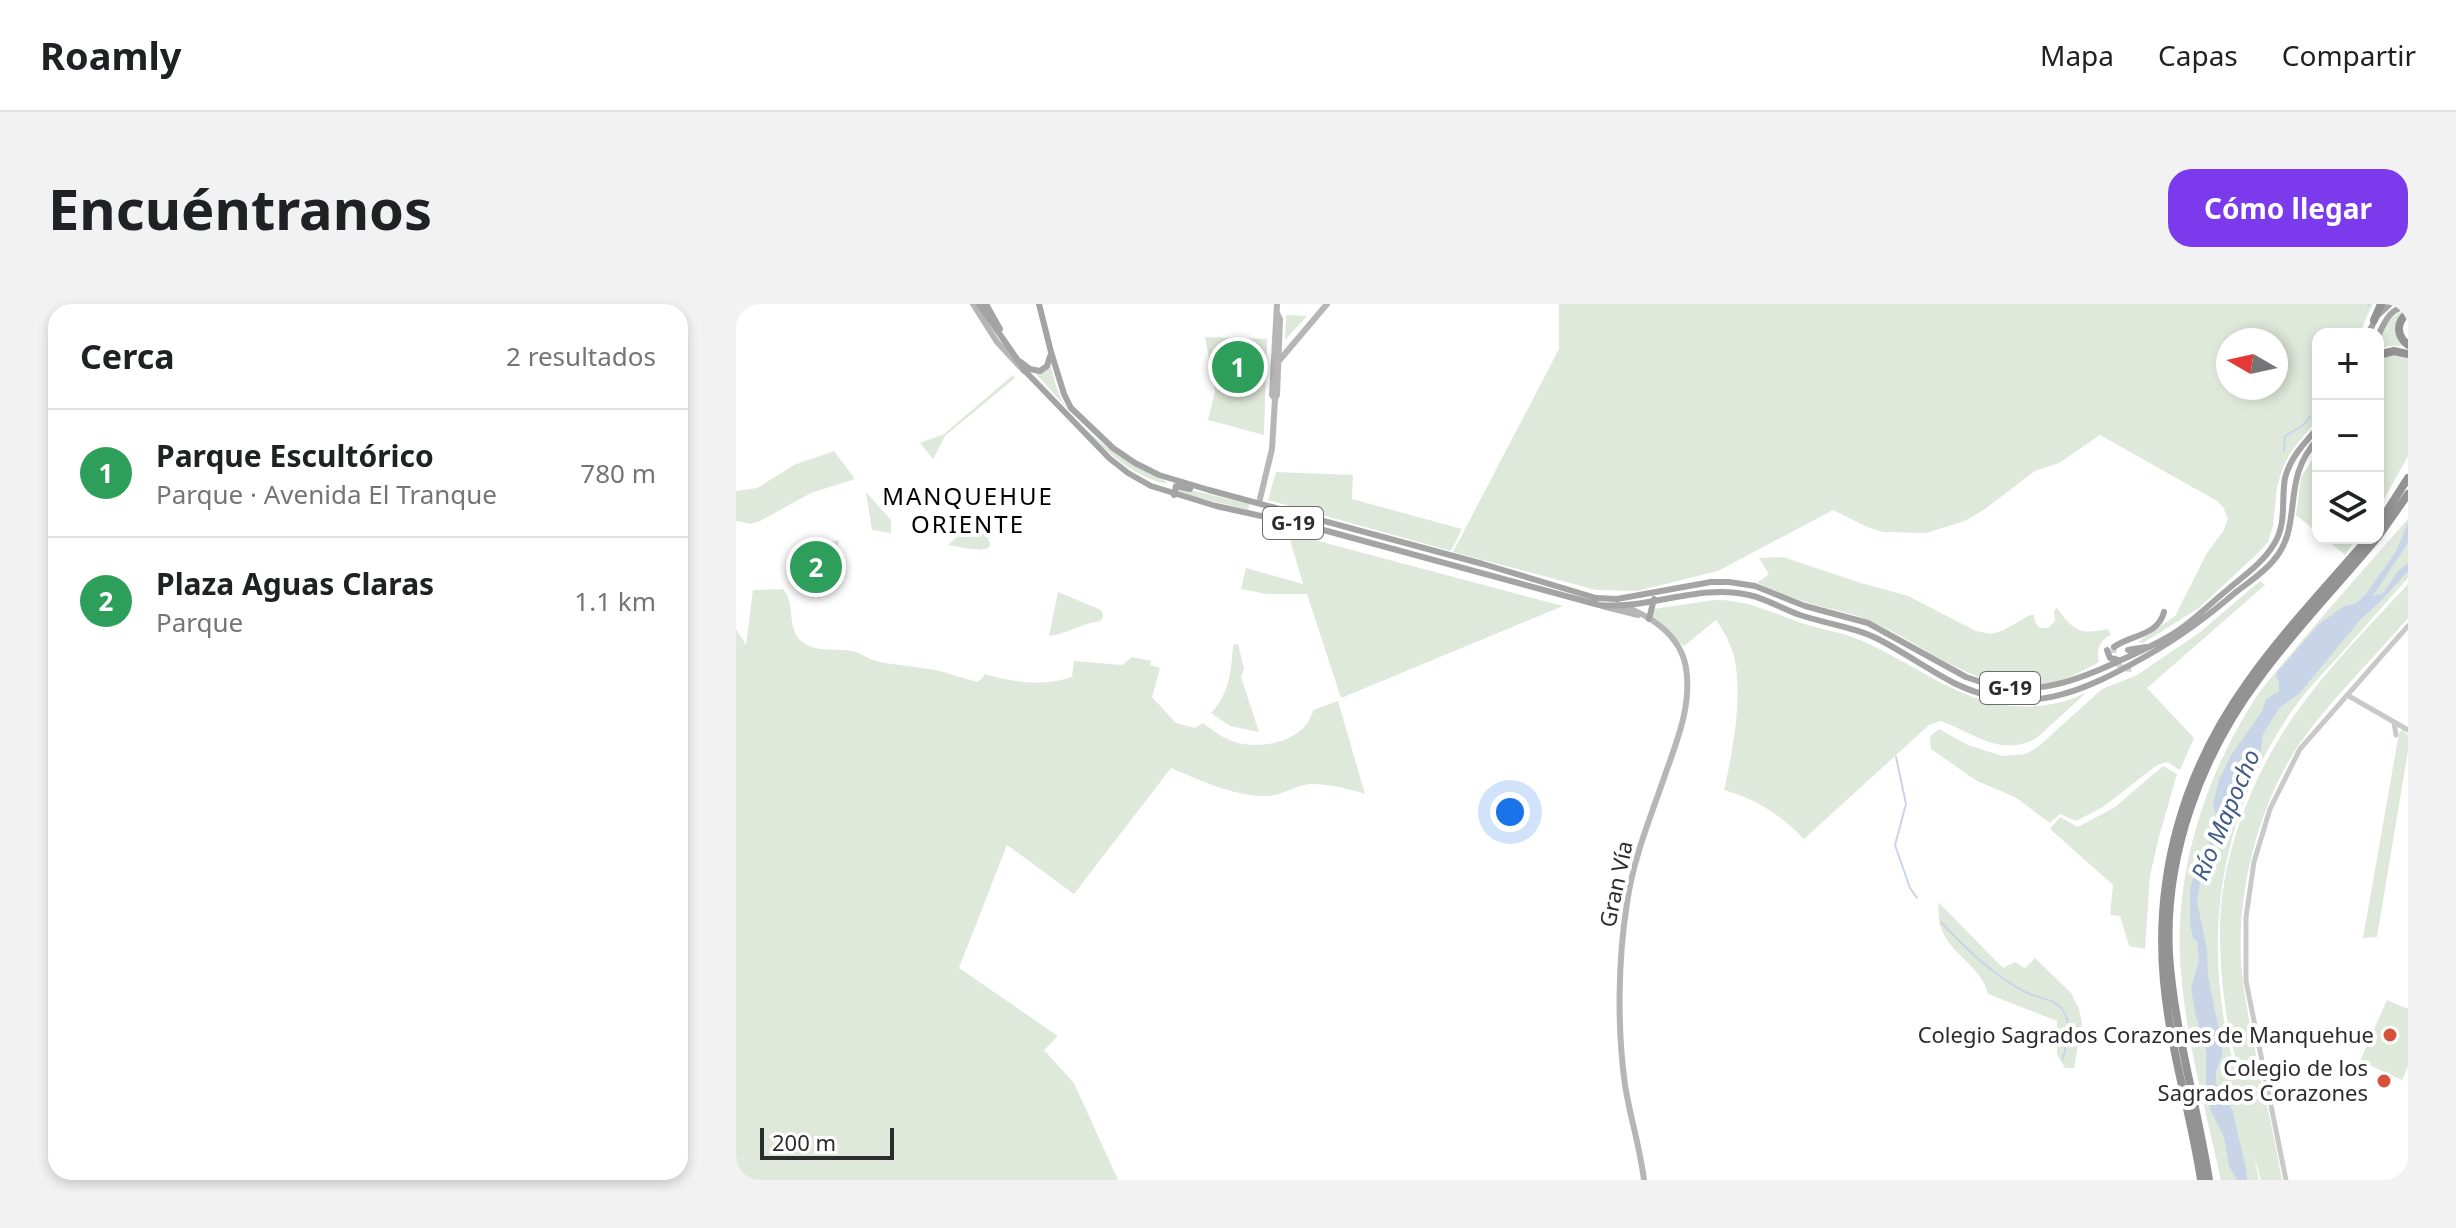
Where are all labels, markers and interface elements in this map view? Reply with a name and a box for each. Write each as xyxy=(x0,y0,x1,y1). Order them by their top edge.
text: Roamly xyxy=(40,29,182,81)
text: Mapa xyxy=(2040,36,2114,74)
text: Capas xyxy=(2158,36,2238,74)
text: Compartir xyxy=(2282,36,2416,74)
button: Cómo llegar xyxy=(2168,169,2408,247)
text: Encuéntranos xyxy=(48,170,432,246)
north arrow xyxy=(2216,328,2288,400)
map controls xyxy=(2312,328,2384,544)
button: + xyxy=(2312,328,2384,400)
text: Cerca xyxy=(80,333,175,379)
pin: 1 xyxy=(1212,337,1264,397)
text: 2 resultados xyxy=(506,338,656,374)
button: − xyxy=(2312,400,2384,472)
text: Parque Escultórico xyxy=(156,435,434,476)
text: 1 xyxy=(99,455,113,491)
text: 780 m xyxy=(580,455,656,491)
button: layers xyxy=(2312,472,2384,544)
text: Parque · Avenida El Tranque xyxy=(156,476,497,512)
district label: MANQUEHUE ORIENTE xyxy=(882,479,1054,540)
road number: G-19 xyxy=(1263,507,1323,539)
pin: 2 xyxy=(790,537,842,597)
text: Plaza Aguas Claras xyxy=(156,563,434,604)
text: 2 xyxy=(99,583,113,619)
text: 1.1 km xyxy=(574,583,656,619)
text: Parque xyxy=(156,604,243,640)
road number: G-19 xyxy=(1980,672,2040,704)
water label: Río Mapocho xyxy=(2182,744,2267,885)
your location xyxy=(1490,792,1530,832)
street label: Gran Vía xyxy=(1591,838,1639,930)
place label: Colegio Sagrados Corazones de Manquehue xyxy=(1918,1019,2374,1049)
marker: Colegio Sagrados Corazones de Manquehue xyxy=(2381,1026,2399,1044)
place label: Colegio de los Sagrados Corazones xyxy=(2158,1052,2368,1107)
marker: Colegio de los Sagrados Corazones xyxy=(2375,1072,2393,1090)
scale bar xyxy=(760,1124,894,1160)
text: 200 m xyxy=(772,1127,836,1157)

